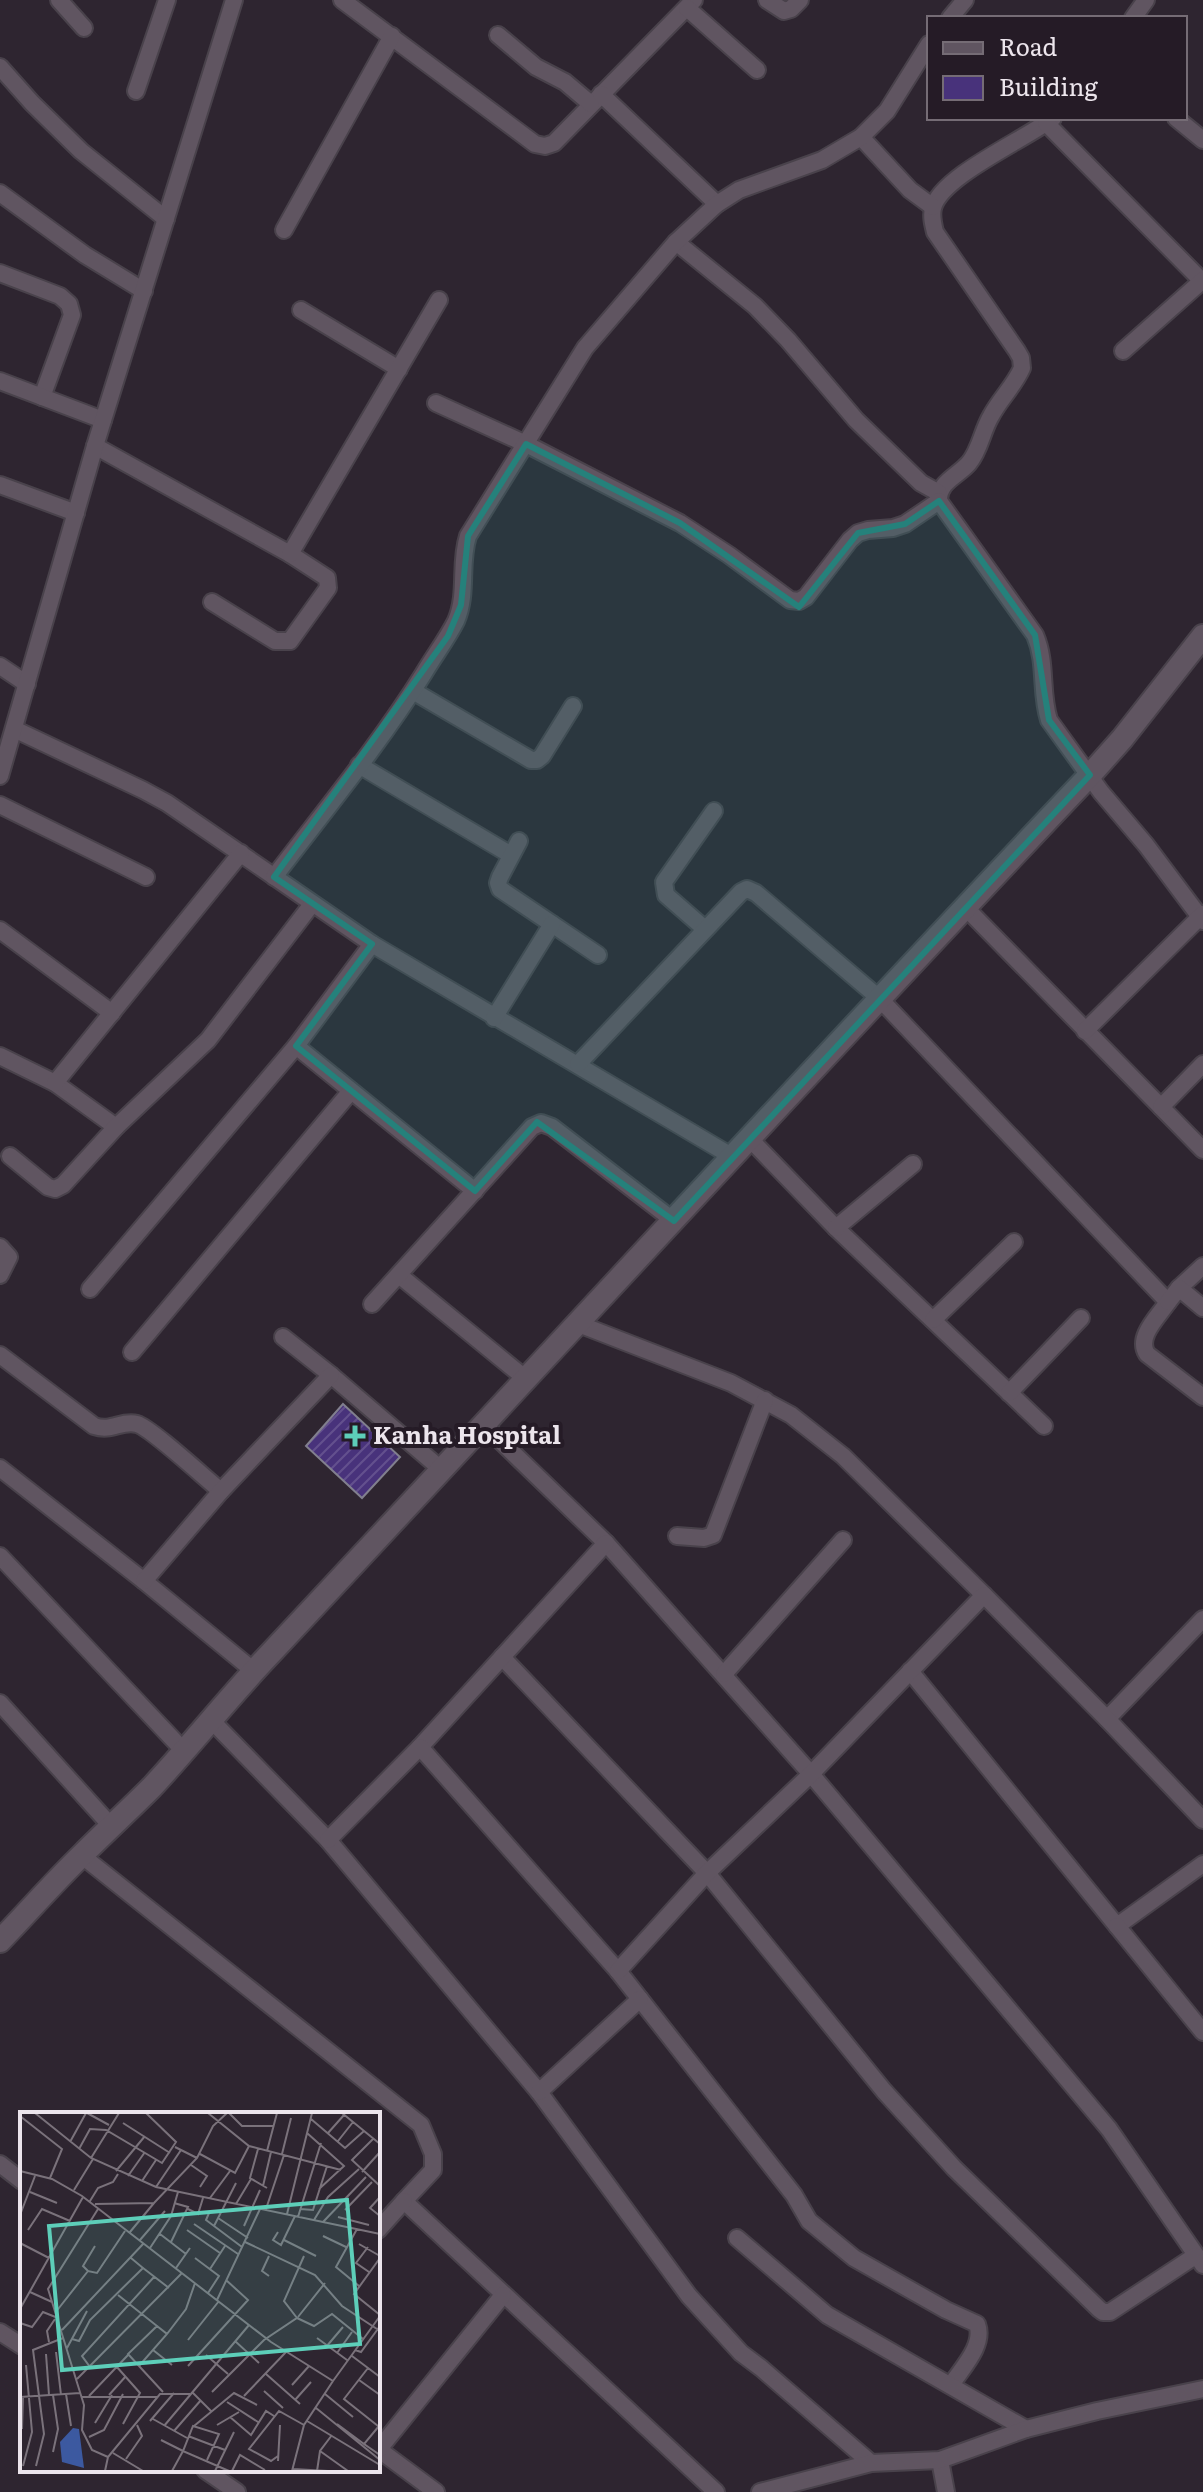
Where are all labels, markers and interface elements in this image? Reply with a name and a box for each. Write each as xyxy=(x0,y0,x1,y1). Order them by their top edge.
legend xyxy=(927,16,1187,120)
text: Road xyxy=(999,28,1058,63)
text: Building xyxy=(999,68,1098,103)
place label: Kanha Hospital xyxy=(373,1416,561,1451)
marker: Kanha Hospital xyxy=(344,1425,366,1447)
inset map xyxy=(20,2112,380,2472)

